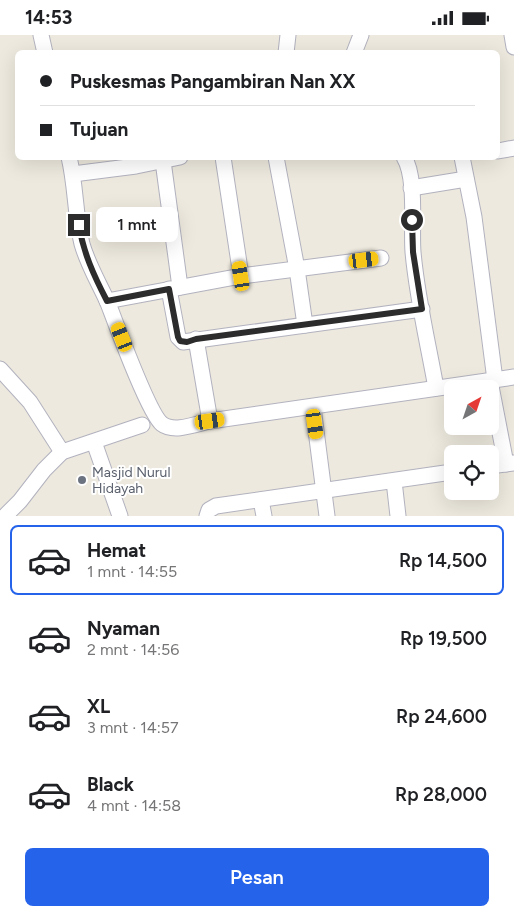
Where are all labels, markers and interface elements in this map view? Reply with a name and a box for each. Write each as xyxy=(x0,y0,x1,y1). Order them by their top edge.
text: 14:53 xyxy=(25,6,72,29)
text: Puskesmas Pangambiran Nan XX xyxy=(70,70,355,93)
text: Tujuan xyxy=(70,118,128,141)
callout: 1 mnt xyxy=(96,207,179,243)
route start xyxy=(401,209,423,231)
route end xyxy=(68,214,90,236)
text: 1 mnt xyxy=(117,215,157,234)
car xyxy=(348,251,379,269)
car xyxy=(231,260,250,292)
car xyxy=(109,320,134,354)
north arrow xyxy=(444,380,499,435)
map controls xyxy=(444,380,499,500)
car xyxy=(305,408,324,440)
car xyxy=(194,411,225,431)
button: locate xyxy=(444,445,499,500)
place label: Masjid Nurul Hidayah xyxy=(92,464,170,497)
marker: Masjid Nurul Hidayah xyxy=(76,474,88,486)
icon: car xyxy=(27,538,72,583)
text: Hemat xyxy=(87,539,146,562)
text: Rp 14,500 xyxy=(399,549,487,572)
text: 1 mnt · 14:55 xyxy=(87,562,177,581)
icon: car xyxy=(27,616,72,661)
text: Nyaman xyxy=(87,617,160,640)
text: Rp 19,500 xyxy=(400,627,487,650)
text: 2 mnt · 14:56 xyxy=(87,640,179,659)
icon: car xyxy=(27,694,72,739)
text: XL xyxy=(87,695,110,718)
text: Rp 24,600 xyxy=(396,705,487,728)
text: 3 mnt · 14:57 xyxy=(87,718,179,737)
icon: car xyxy=(27,772,72,817)
text: Black xyxy=(87,773,134,796)
text: Rp 28,000 xyxy=(395,783,487,806)
text: 4 mnt · 14:58 xyxy=(87,796,181,815)
button: Pesan xyxy=(25,848,489,906)

